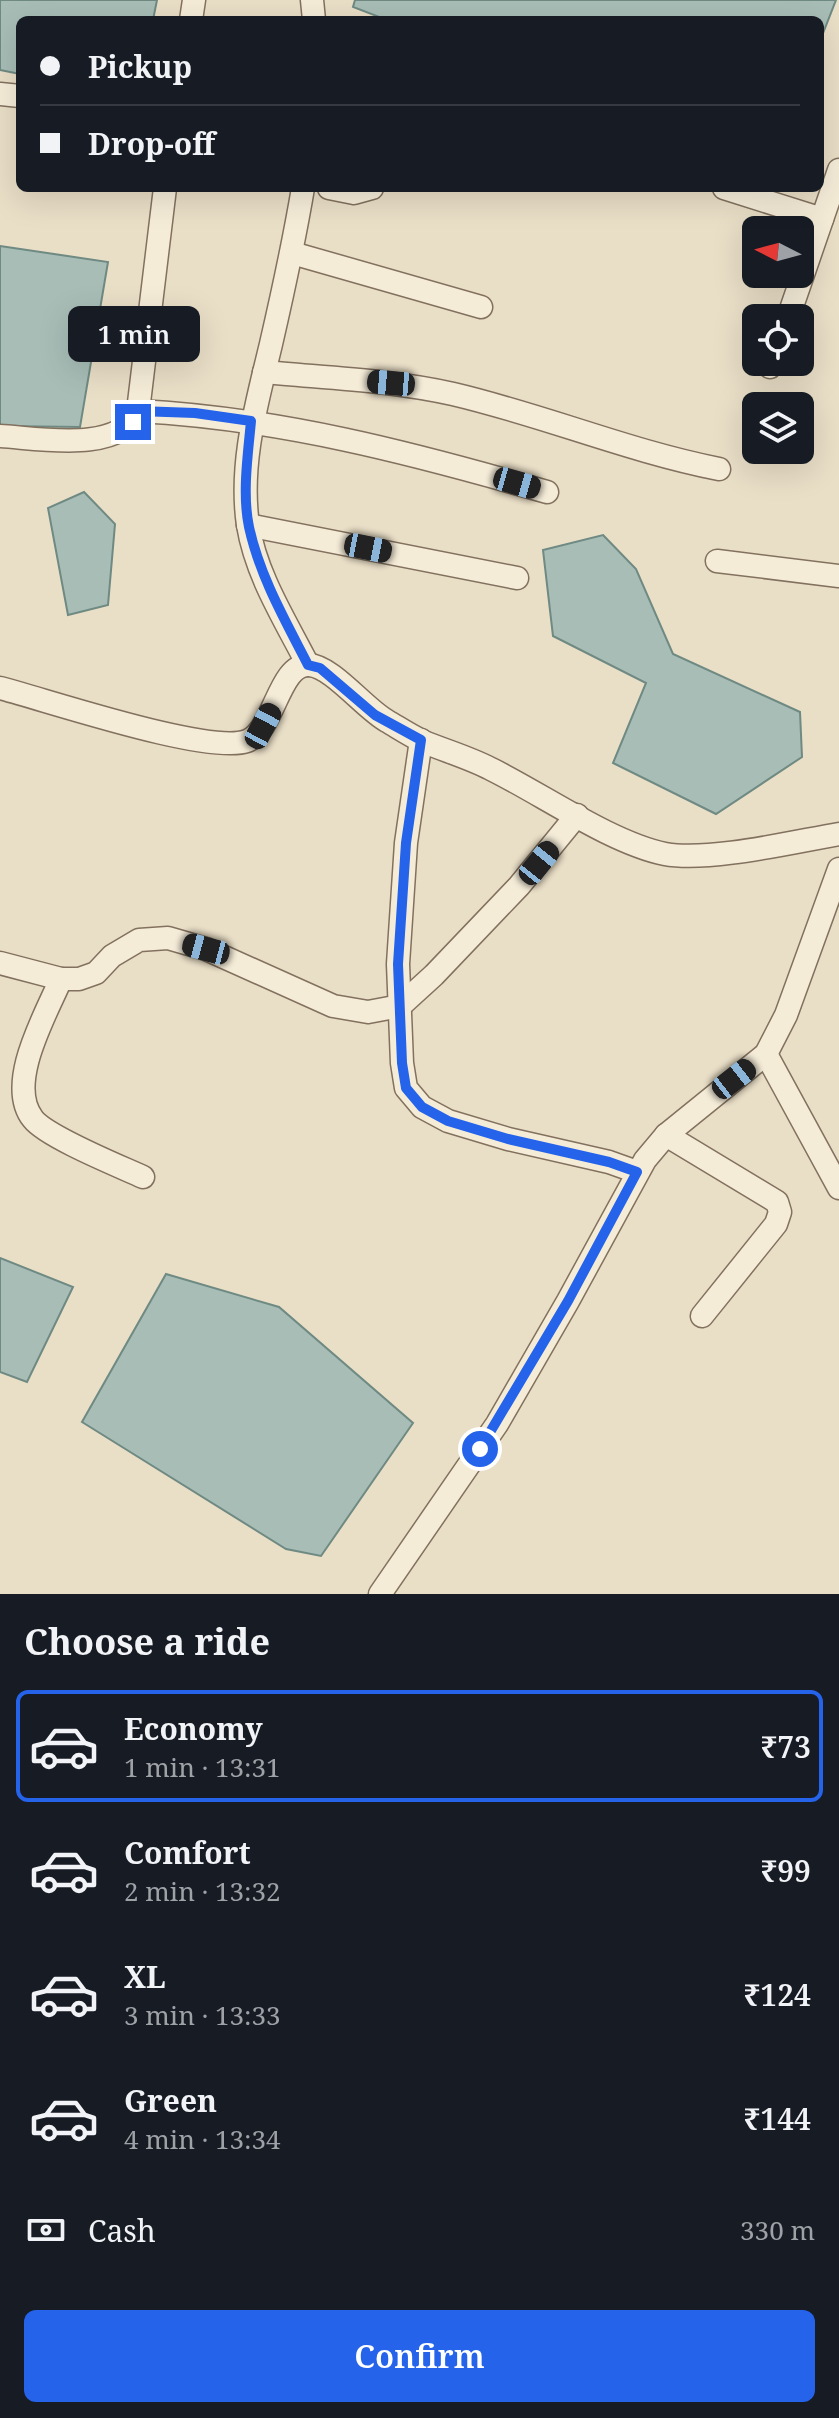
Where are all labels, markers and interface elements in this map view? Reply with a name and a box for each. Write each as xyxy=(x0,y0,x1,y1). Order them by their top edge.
text: Pickup xyxy=(88,46,192,87)
text: Drop-off xyxy=(88,123,215,164)
north arrow xyxy=(742,216,814,288)
map controls xyxy=(742,216,814,464)
button: locate xyxy=(742,304,814,376)
callout: 1 min xyxy=(67,306,199,362)
text: 1 min xyxy=(98,316,170,352)
car xyxy=(366,369,416,397)
button: layers xyxy=(742,392,814,464)
route end xyxy=(115,404,151,440)
car xyxy=(491,465,543,501)
car xyxy=(342,532,394,564)
car xyxy=(241,699,285,753)
car xyxy=(515,837,563,889)
car xyxy=(180,931,232,967)
car xyxy=(708,1055,760,1103)
route start xyxy=(462,1431,498,1467)
text: Choose a ride xyxy=(24,1617,270,1666)
text: Economy xyxy=(124,1708,263,1749)
icon: car xyxy=(28,1710,100,1782)
text: ₹73 xyxy=(760,1726,811,1767)
text: 1 min · 13:31 xyxy=(124,1749,281,1785)
text: Comfort xyxy=(124,1832,251,1873)
icon: car xyxy=(28,1834,100,1906)
text: ₹99 xyxy=(760,1850,811,1891)
text: 2 min · 13:32 xyxy=(124,1873,281,1909)
text: XL xyxy=(124,1956,166,1997)
icon: car xyxy=(28,1958,100,2030)
text: ₹124 xyxy=(744,1974,811,2015)
text: 3 min · 13:33 xyxy=(124,1997,281,2033)
text: Green xyxy=(124,2080,217,2121)
icon: car xyxy=(28,2082,100,2154)
text: ₹144 xyxy=(744,2098,811,2139)
text: 4 min · 13:34 xyxy=(124,2121,281,2157)
icon: cash xyxy=(24,2208,68,2252)
text: Cash xyxy=(88,2210,156,2251)
text: 330 m xyxy=(740,2212,815,2248)
button: Confirm xyxy=(24,2310,815,2402)

